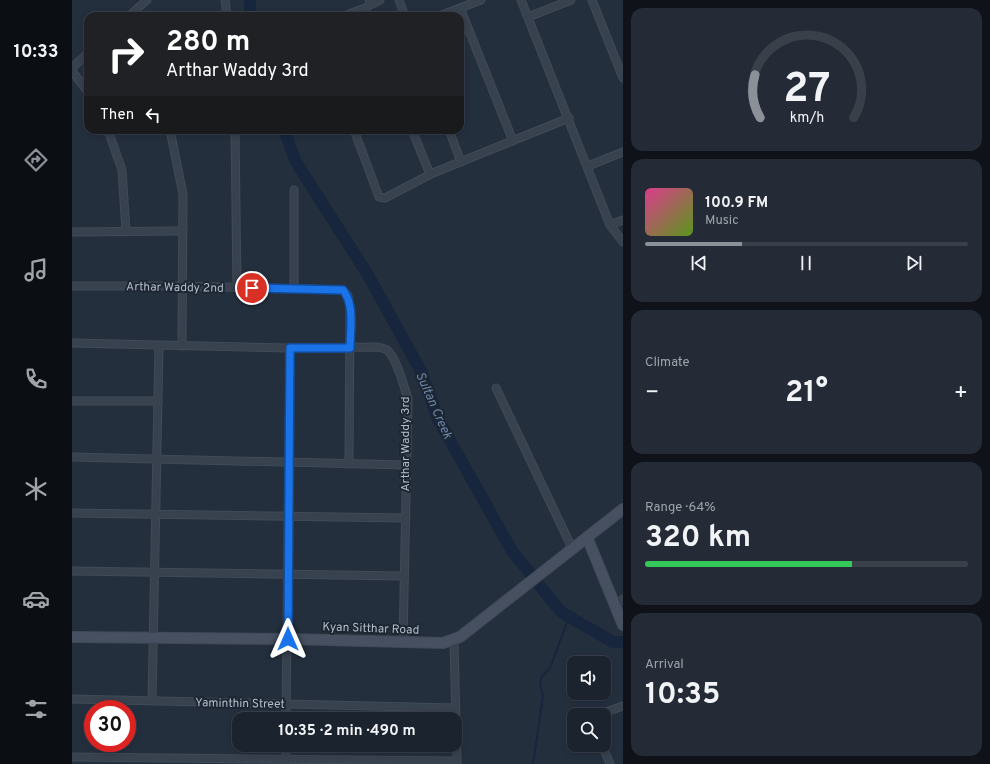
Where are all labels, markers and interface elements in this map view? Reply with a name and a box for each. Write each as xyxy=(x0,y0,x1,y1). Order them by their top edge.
text: 280 m xyxy=(166,25,250,61)
icon: right xyxy=(100,28,152,80)
text: 10:33 xyxy=(14,41,59,64)
text: Arthar Waddy 3rd xyxy=(166,60,309,83)
text: 27 xyxy=(783,63,830,116)
icon: left xyxy=(142,104,164,126)
text: Then xyxy=(100,106,134,125)
text: km/h xyxy=(789,108,824,126)
icon: directions xyxy=(22,146,50,174)
text: 100.9 FM xyxy=(705,194,768,213)
text: Music xyxy=(705,213,739,229)
icon: previous xyxy=(688,252,710,274)
icon: pause xyxy=(795,252,817,274)
icon: next xyxy=(903,252,925,274)
icon: music xyxy=(22,256,50,284)
pin xyxy=(235,271,269,305)
icon: arrive xyxy=(241,277,263,299)
street label: Arthar Waddy 2nd xyxy=(126,279,224,297)
text: Climate xyxy=(645,355,690,371)
icon: phone xyxy=(22,365,50,393)
water label: Sultan Creek xyxy=(411,370,455,442)
text: 21° xyxy=(785,375,828,412)
text: − xyxy=(645,380,659,407)
text: + xyxy=(954,380,968,407)
street label: Arthar Waddy 3rd xyxy=(398,396,414,492)
icon: climate xyxy=(22,475,50,503)
text: Range · 64% xyxy=(645,500,716,516)
text: 320 km xyxy=(645,520,751,557)
icon: car xyxy=(22,585,50,613)
position arrow xyxy=(267,618,309,660)
street label: Kyan Sitthar Road xyxy=(322,619,420,639)
map controls xyxy=(567,656,611,752)
button: sound xyxy=(567,656,611,700)
text: Arrival xyxy=(645,657,684,673)
text: 10:35 xyxy=(645,677,720,714)
icon: filters xyxy=(22,695,50,723)
street label: Yaminthin Street xyxy=(195,695,285,713)
speed limit sign: 30 xyxy=(84,700,136,752)
button: search xyxy=(567,708,611,752)
text: 10:35 · 2 min · 490 m xyxy=(278,722,416,741)

